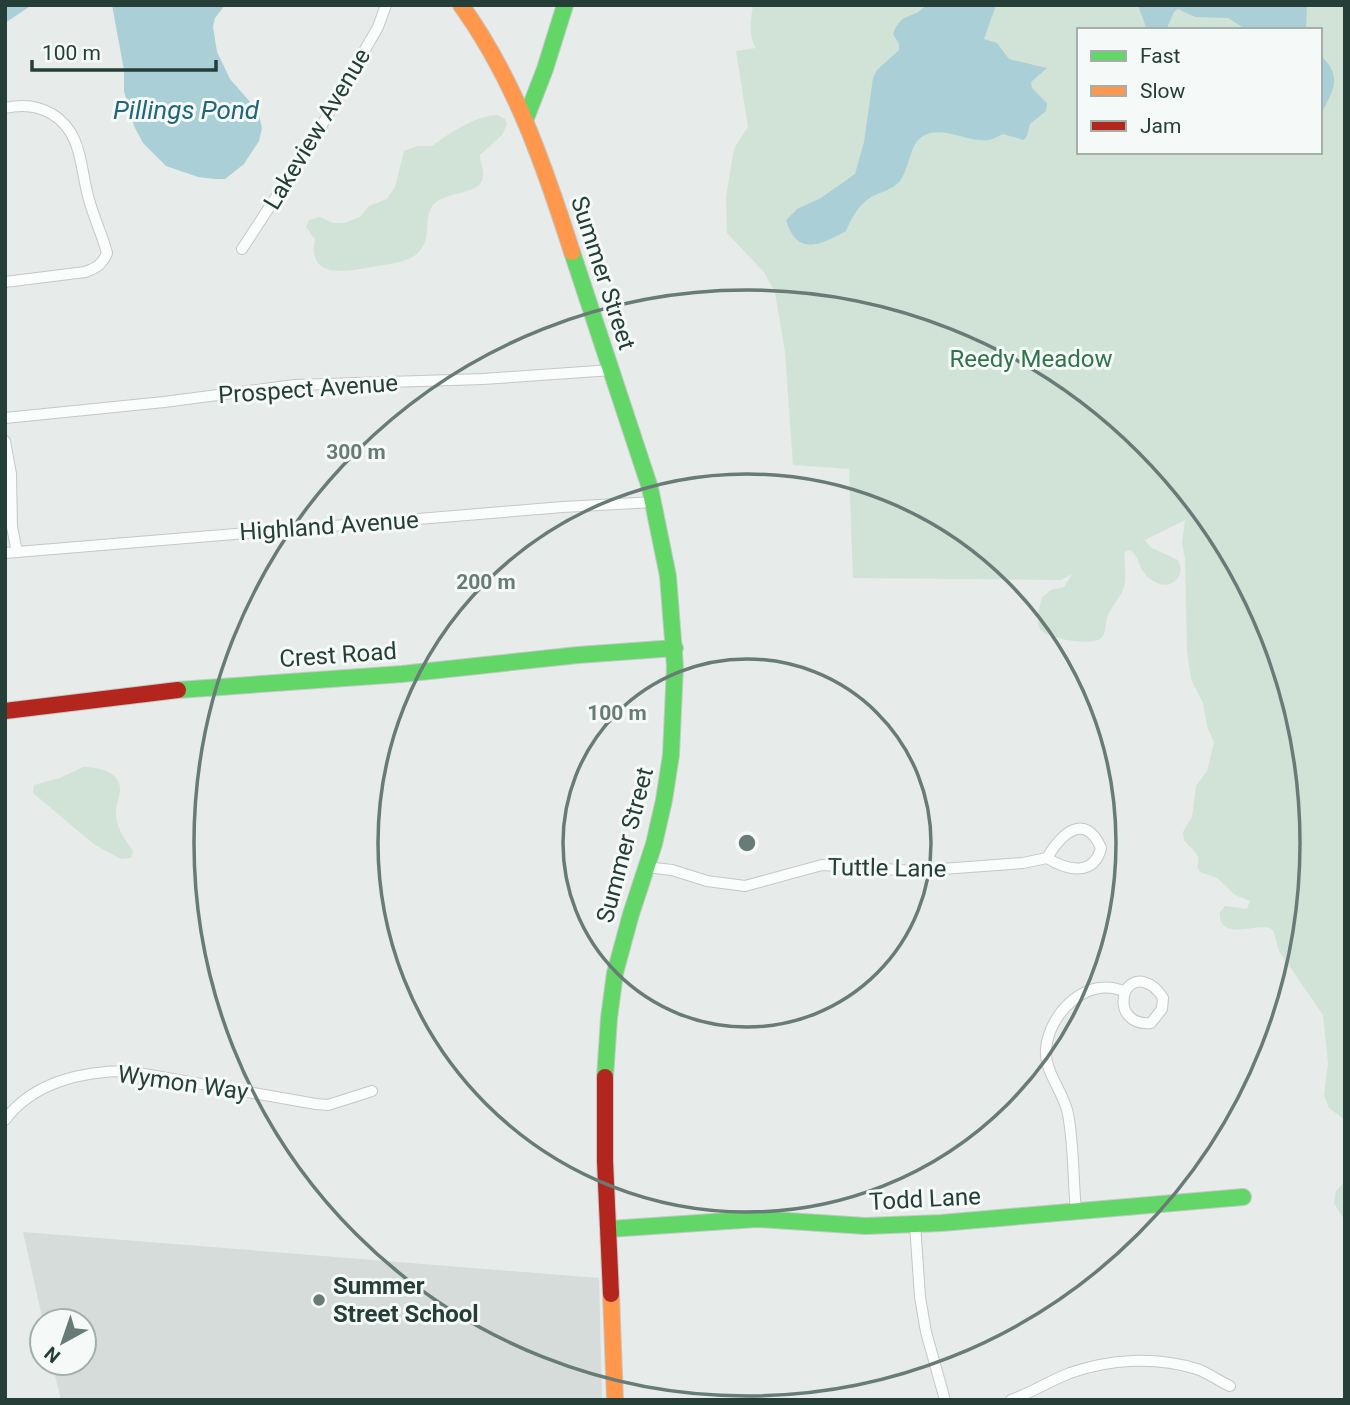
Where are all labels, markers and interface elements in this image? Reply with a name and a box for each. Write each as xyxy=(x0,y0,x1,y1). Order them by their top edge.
scale bar xyxy=(32,28,215,72)
legend xyxy=(1077,28,1322,154)
text: 100 m xyxy=(42,41,101,65)
street label: Lakeview Avenue xyxy=(258,43,376,215)
text: Fast xyxy=(1140,44,1181,68)
text: Slow xyxy=(1140,79,1186,103)
water label: Pillings Pond xyxy=(113,95,260,125)
text: Jam xyxy=(1140,114,1181,138)
street label: Summer Street xyxy=(565,193,641,353)
park label: Reedy Meadow xyxy=(949,345,1113,373)
street label: Prospect Avenue xyxy=(217,369,399,409)
text: 300 m xyxy=(326,440,386,464)
street label: Highland Avenue xyxy=(238,506,420,546)
text: 200 m xyxy=(456,570,516,594)
street label: Crest Road xyxy=(278,637,398,673)
text: 100 m xyxy=(587,701,647,725)
street label: Summer Street xyxy=(591,764,659,926)
centre of rings xyxy=(735,831,759,855)
street label: Tuttle Lane xyxy=(827,853,947,883)
street label: Wymon Way xyxy=(116,1060,251,1106)
street label: Todd Lane xyxy=(868,1182,982,1216)
place label: Summer Street School xyxy=(333,1272,479,1328)
marker: Summer Street School xyxy=(311,1292,327,1308)
north arrow xyxy=(28,1307,98,1377)
text: N xyxy=(40,1342,65,1368)

